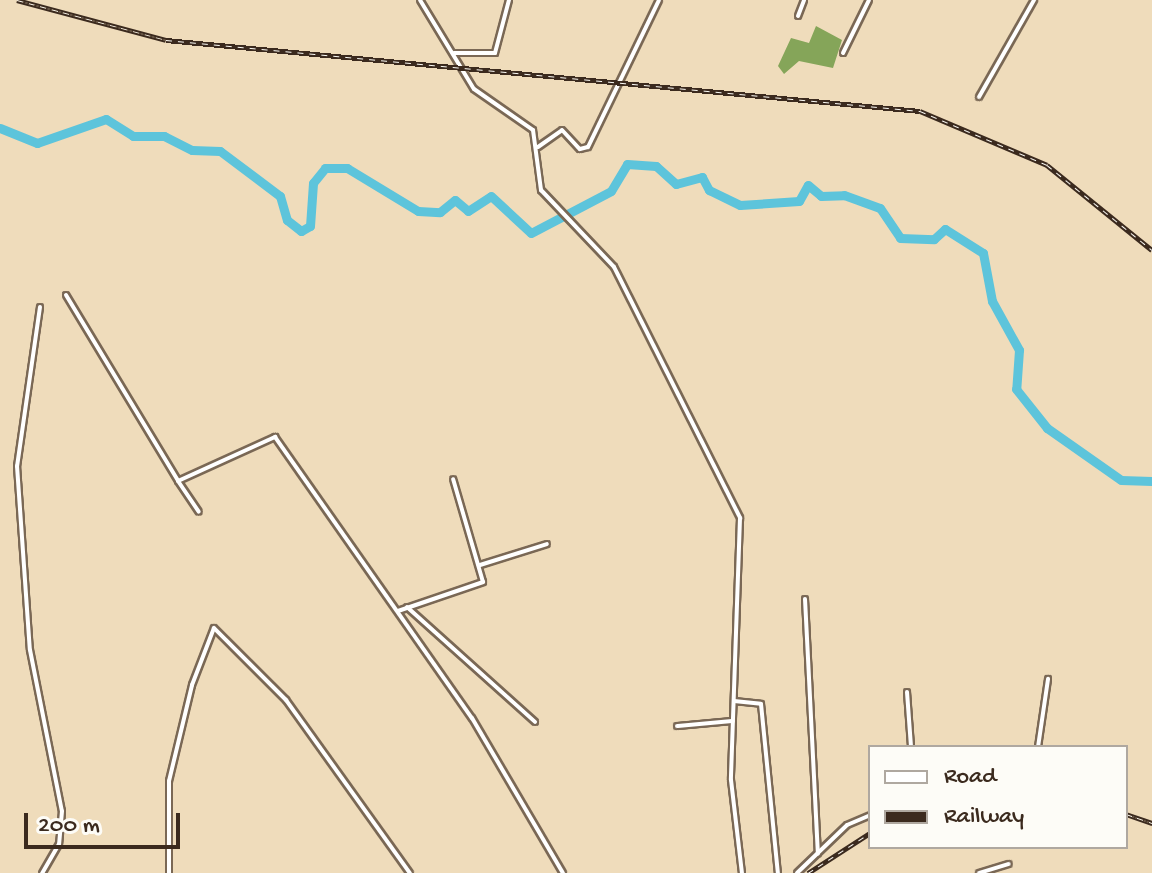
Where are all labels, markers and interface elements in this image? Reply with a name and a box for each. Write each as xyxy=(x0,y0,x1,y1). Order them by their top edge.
legend xyxy=(868,745,1128,849)
text: Road xyxy=(944,763,996,792)
scale bar xyxy=(28,797,184,847)
text: Railway xyxy=(944,803,1024,832)
text: 200 m xyxy=(38,812,100,841)

